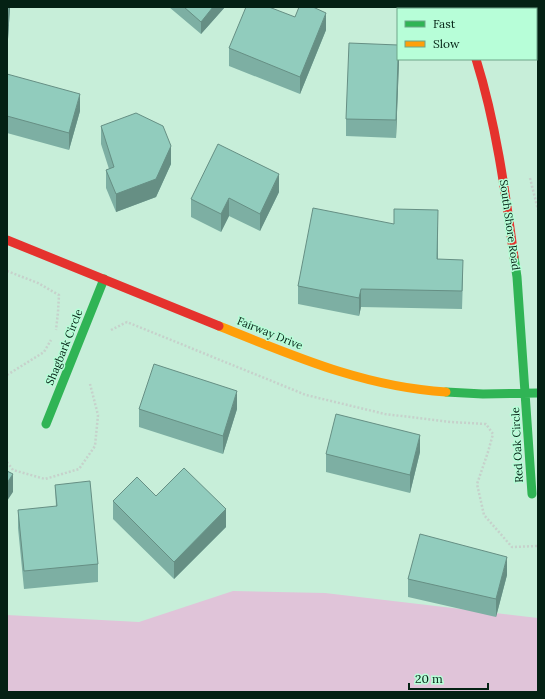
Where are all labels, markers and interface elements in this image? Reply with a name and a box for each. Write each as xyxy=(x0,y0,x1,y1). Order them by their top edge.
legend xyxy=(397,8,537,60)
text: Fast xyxy=(433,16,456,31)
text: Slow xyxy=(433,36,460,51)
street label: South Shore Road xyxy=(497,179,523,272)
street label: Shagbark Circle xyxy=(42,307,86,387)
street label: Fairway Drive xyxy=(235,313,305,353)
street label: Red Oak Circle xyxy=(508,407,526,483)
scale bar xyxy=(409,665,488,691)
text: 20 m xyxy=(415,671,443,686)

